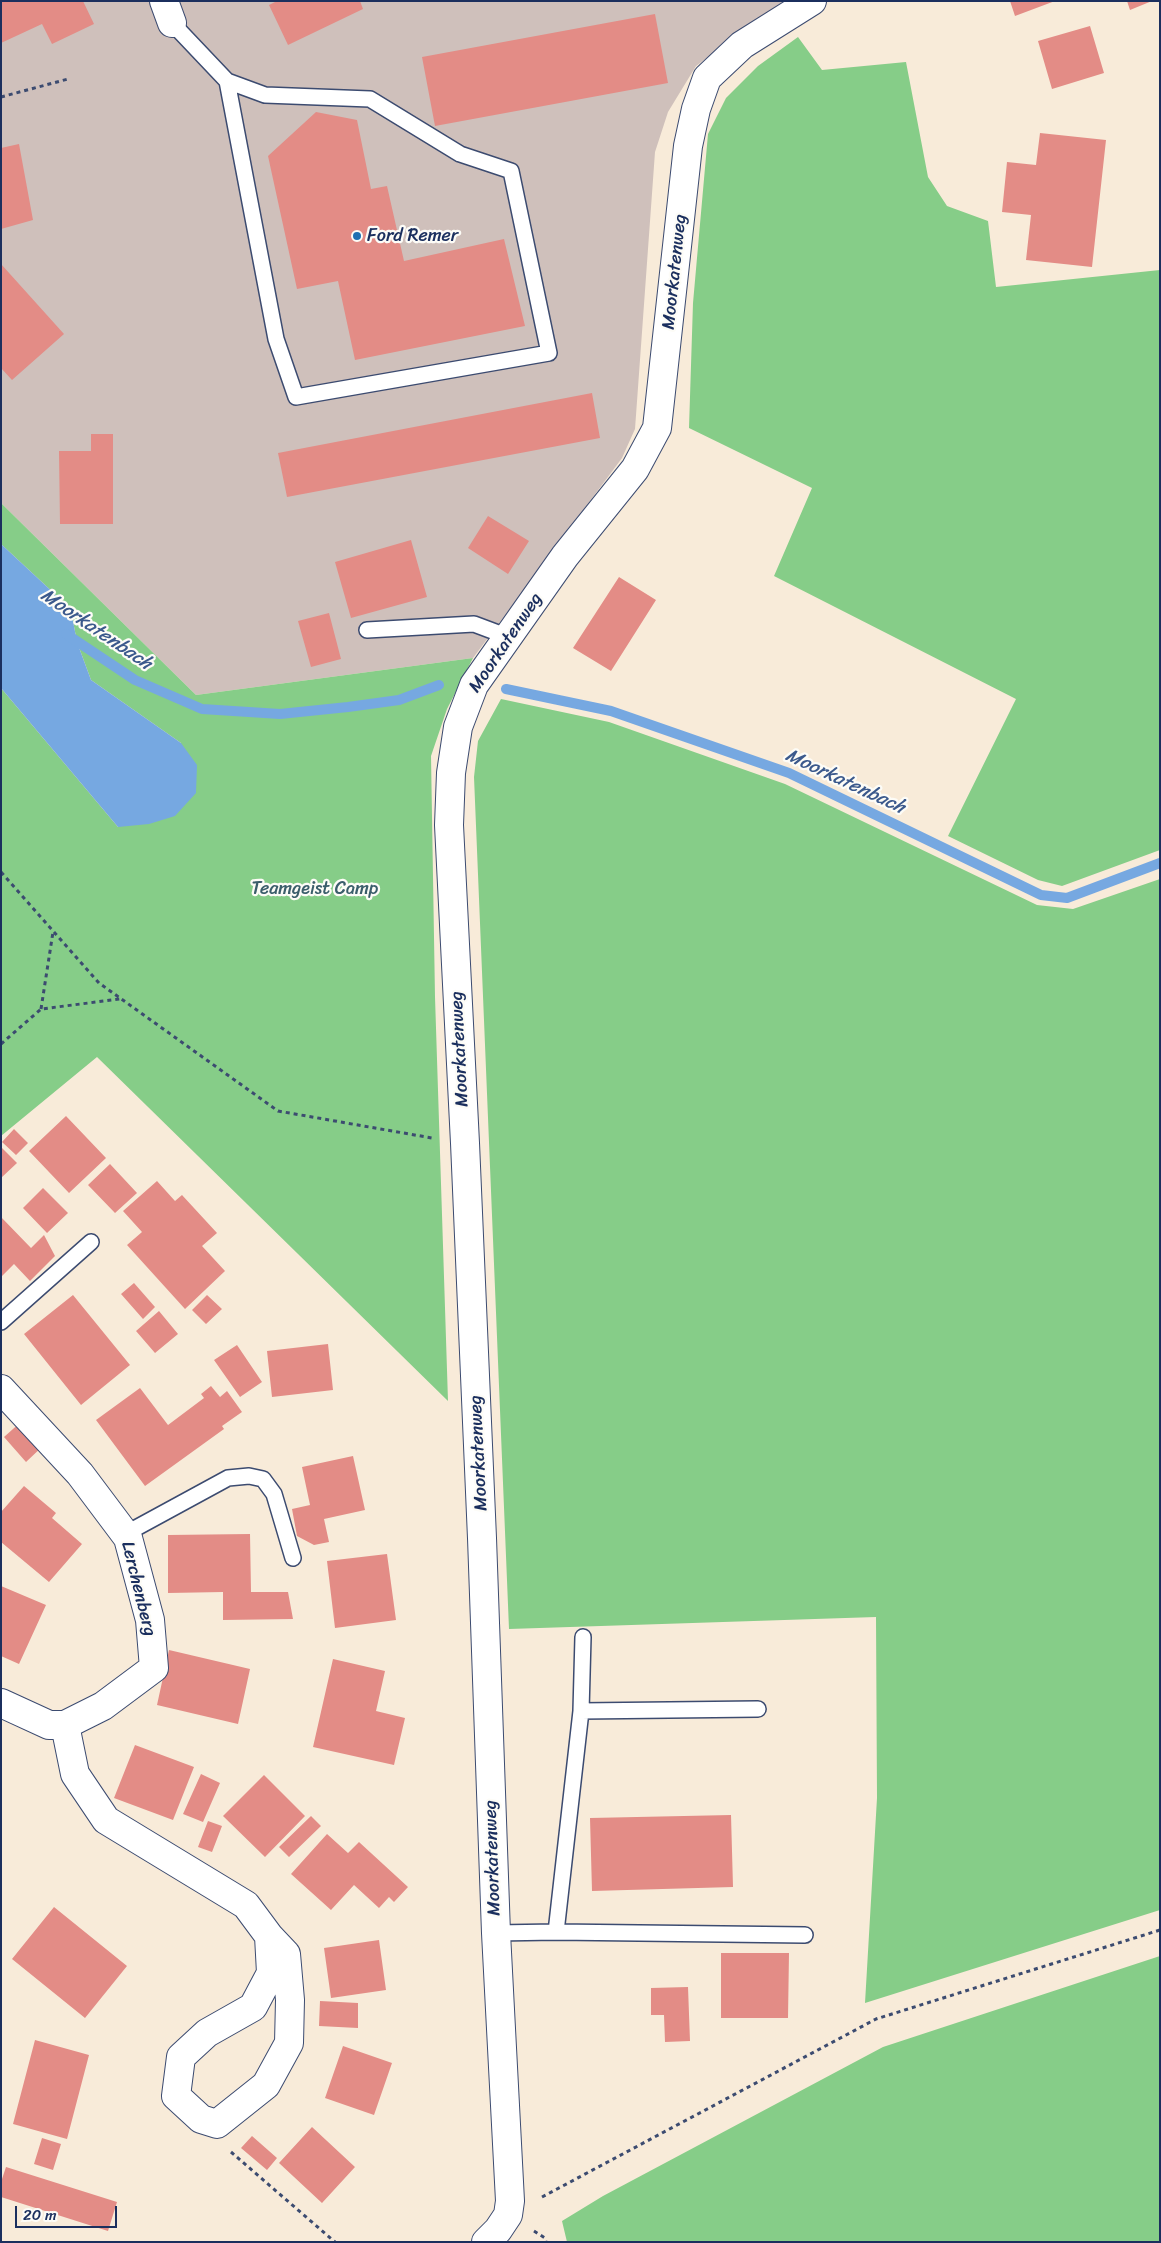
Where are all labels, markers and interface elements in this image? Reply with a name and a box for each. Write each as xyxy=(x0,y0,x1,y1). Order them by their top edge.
street label: Moorkatenweg xyxy=(658,213,692,331)
place label: Ford Remer xyxy=(367,225,458,247)
marker: Ford Remer xyxy=(351,230,363,242)
water label: Moorkatenbach xyxy=(36,584,156,676)
street label: Moorkatenweg xyxy=(465,589,547,697)
water label: Moorkatenbach xyxy=(782,744,908,820)
park label: Teamgeist Camp xyxy=(252,878,378,900)
street label: Moorkatenweg xyxy=(446,991,474,1107)
street label: Moorkatenweg xyxy=(465,1395,493,1511)
street label: Lerchenberg xyxy=(116,1539,160,1639)
street label: Moorkatenweg xyxy=(480,1800,506,1916)
scale bar xyxy=(18,2196,120,2228)
text: 20 m xyxy=(23,2202,57,2228)

